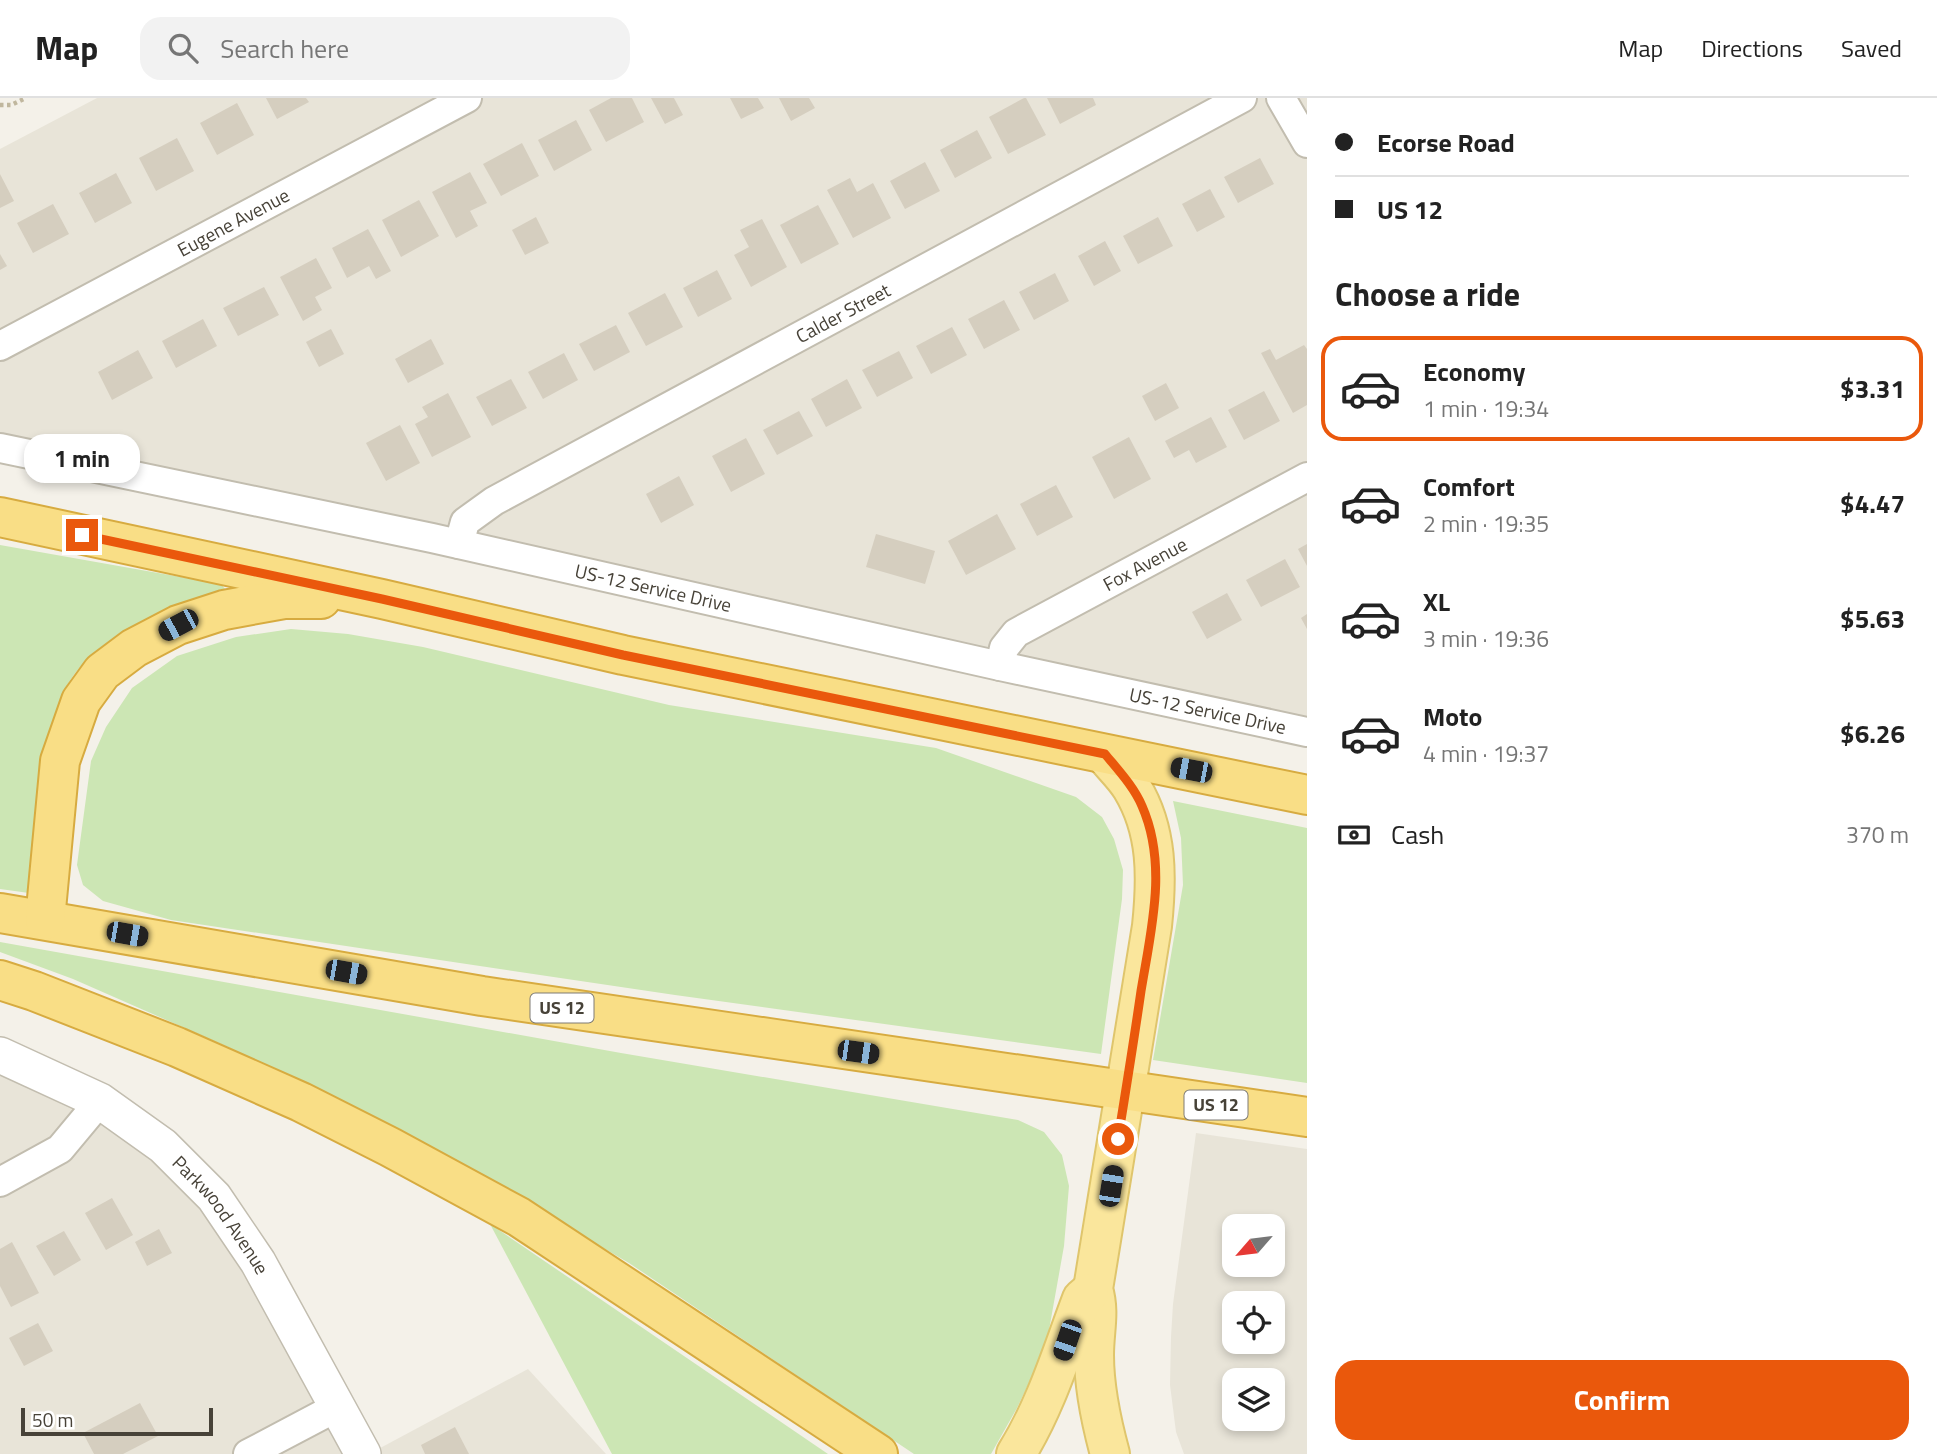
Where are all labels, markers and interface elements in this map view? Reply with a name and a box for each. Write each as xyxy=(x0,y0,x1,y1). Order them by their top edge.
search box xyxy=(140,17,630,80)
text: Map xyxy=(35,23,98,73)
icon: search xyxy=(164,29,202,67)
text: Search here xyxy=(220,29,349,68)
text: Map xyxy=(1618,30,1663,66)
text: Directions xyxy=(1701,30,1803,66)
text: Saved xyxy=(1841,30,1902,66)
text: Ecorse Road xyxy=(1377,123,1515,162)
street label: Eugene Avenue xyxy=(172,180,294,263)
text: US 12 xyxy=(1377,190,1443,229)
text: Choose a ride xyxy=(1335,270,1520,318)
street label: Calder Street xyxy=(790,275,896,350)
text: Economy xyxy=(1423,352,1525,391)
icon: car xyxy=(1339,357,1402,420)
text: $3.31 xyxy=(1840,369,1905,408)
text: 1 min · 19:34 xyxy=(1423,391,1549,426)
callout: 1 min xyxy=(24,434,140,482)
text: 1 min xyxy=(54,441,110,476)
text: Comfort xyxy=(1423,467,1515,506)
icon: car xyxy=(1339,472,1402,535)
text: $4.47 xyxy=(1840,484,1905,523)
text: 2 min · 19:35 xyxy=(1423,506,1549,541)
route end xyxy=(66,519,98,551)
street label: Fox Avenue xyxy=(1097,529,1192,598)
street label: US-12 Service Drive xyxy=(572,556,734,619)
text: XL xyxy=(1423,582,1450,621)
icon: car xyxy=(1339,587,1402,650)
text: $5.63 xyxy=(1840,599,1905,638)
car xyxy=(155,606,202,644)
text: 3 min · 19:36 xyxy=(1423,621,1549,656)
street label: US-12 Service Drive xyxy=(1127,679,1289,741)
text: Moto xyxy=(1423,697,1482,736)
icon: car xyxy=(1339,702,1402,765)
text: $6.26 xyxy=(1840,714,1905,753)
text: 4 min · 19:37 xyxy=(1423,736,1549,771)
car xyxy=(1169,756,1214,784)
text: Cash xyxy=(1391,815,1444,854)
icon: cash xyxy=(1335,816,1373,854)
text: 370 m xyxy=(1846,817,1909,852)
car xyxy=(105,920,150,948)
car xyxy=(324,958,369,986)
road number: US 12 xyxy=(530,994,594,1023)
car xyxy=(836,1039,881,1065)
road number: US 12 xyxy=(1184,1090,1248,1120)
route start xyxy=(1102,1123,1134,1155)
street label: Parkwood Avenue xyxy=(166,1148,277,1279)
car xyxy=(1098,1164,1125,1208)
north arrow xyxy=(1222,1214,1284,1278)
map controls xyxy=(1222,1214,1285,1431)
button: locate xyxy=(1222,1291,1285,1354)
car xyxy=(1051,1317,1084,1363)
button: Confirm xyxy=(1335,1360,1909,1440)
button: layers xyxy=(1222,1368,1285,1431)
scale bar xyxy=(21,1405,214,1437)
text: 50 m xyxy=(32,1405,73,1434)

